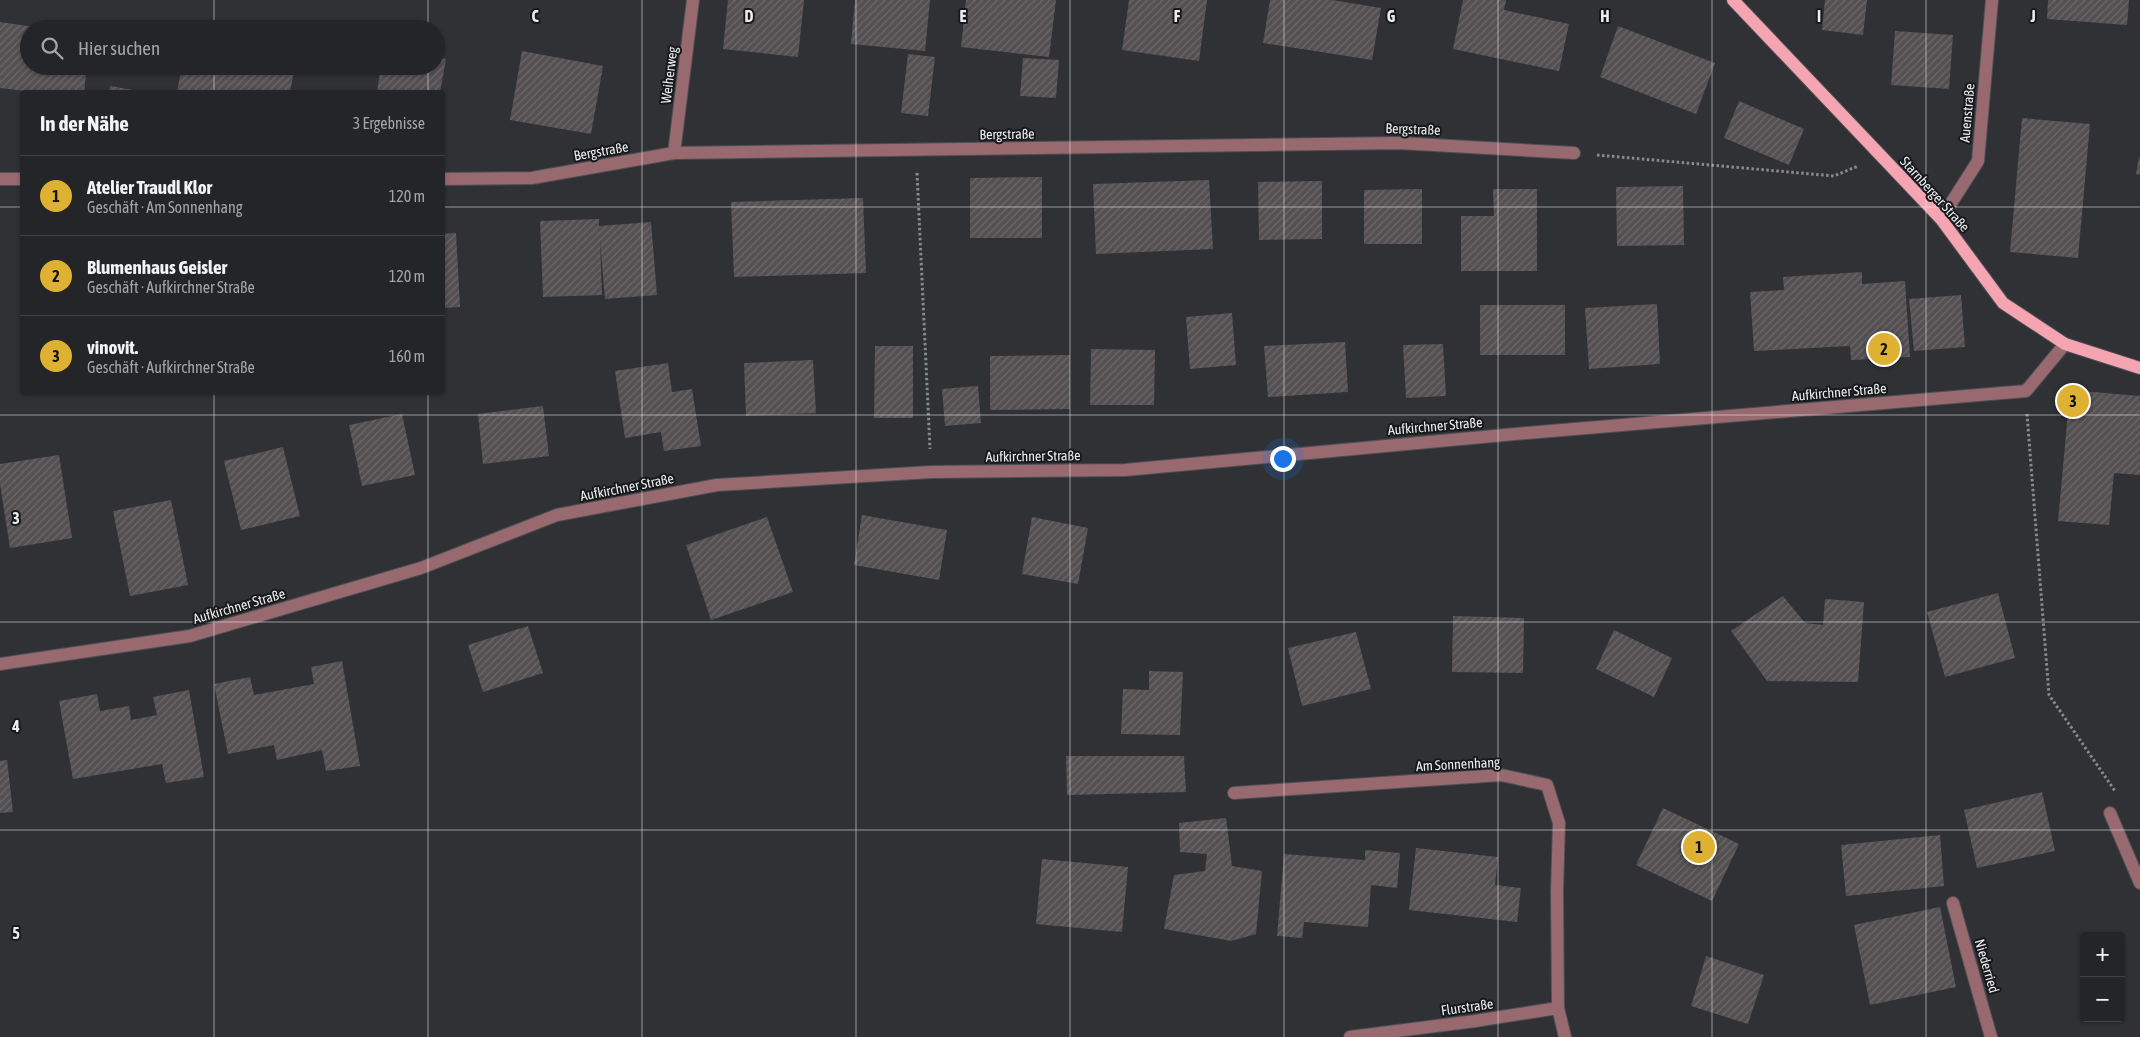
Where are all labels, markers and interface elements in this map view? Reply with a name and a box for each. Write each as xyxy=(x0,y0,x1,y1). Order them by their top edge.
text: C xyxy=(531,7,539,25)
text: D xyxy=(745,7,754,25)
text: E xyxy=(960,7,967,25)
text: F xyxy=(1174,7,1181,25)
text: G xyxy=(1387,7,1396,25)
text: H xyxy=(1600,7,1610,25)
text: I xyxy=(1817,7,1821,25)
text: J xyxy=(2029,7,2036,25)
search box xyxy=(20,20,445,75)
icon: search xyxy=(38,34,66,62)
text: Hier suchen xyxy=(78,37,160,59)
street label: Weiherweg xyxy=(658,46,680,104)
street label: Auenstraße xyxy=(1956,83,1978,143)
text: In der Nähe xyxy=(40,111,129,135)
text: 3 Ergebnisse xyxy=(353,114,425,132)
street label: Bergstraße xyxy=(1385,120,1441,138)
street label: Bergstraße xyxy=(979,126,1035,142)
street label: Bergstraße xyxy=(573,138,629,164)
street label: Starnberger Straße xyxy=(1897,153,1973,235)
text: Atelier Traudl Klor xyxy=(87,176,212,198)
text: 1 xyxy=(52,187,60,205)
text: 120 m xyxy=(389,187,425,205)
text: Geschäft · Am Sonnenhang xyxy=(87,198,243,216)
text: Blumenhaus Geisler xyxy=(87,256,227,278)
text: 2 xyxy=(52,267,60,285)
text: 120 m xyxy=(389,267,425,285)
text: Geschäft · Aufkirchner Straße xyxy=(87,278,255,296)
pin: 2 xyxy=(1868,330,1900,368)
text: vinovit. xyxy=(87,336,138,358)
text: 3 xyxy=(52,347,60,365)
text: 160 m xyxy=(389,347,425,365)
text: Geschäft · Aufkirchner Straße xyxy=(87,358,255,376)
street label: Aufkirchner Straße xyxy=(1791,380,1887,404)
pin: 3 xyxy=(2057,382,2089,420)
street label: Aufkirchner Straße xyxy=(1387,414,1483,438)
your location xyxy=(1270,446,1296,472)
street label: Aufkirchner Straße xyxy=(985,447,1081,465)
street label: Aufkirchner Straße xyxy=(579,470,675,504)
text: 3 xyxy=(12,509,20,527)
street label: Aufkirchner Straße xyxy=(191,585,287,627)
text: 4 xyxy=(11,717,20,735)
street label: Am Sonnenhang xyxy=(1416,754,1500,774)
pin: 1 xyxy=(1683,828,1715,866)
text: 5 xyxy=(12,924,20,942)
map controls xyxy=(2080,932,2125,1022)
button: + xyxy=(2080,932,2125,977)
street label: Niederried xyxy=(1972,937,2002,995)
button: − xyxy=(2080,977,2125,1022)
street label: Flurstraße xyxy=(1440,995,1494,1019)

